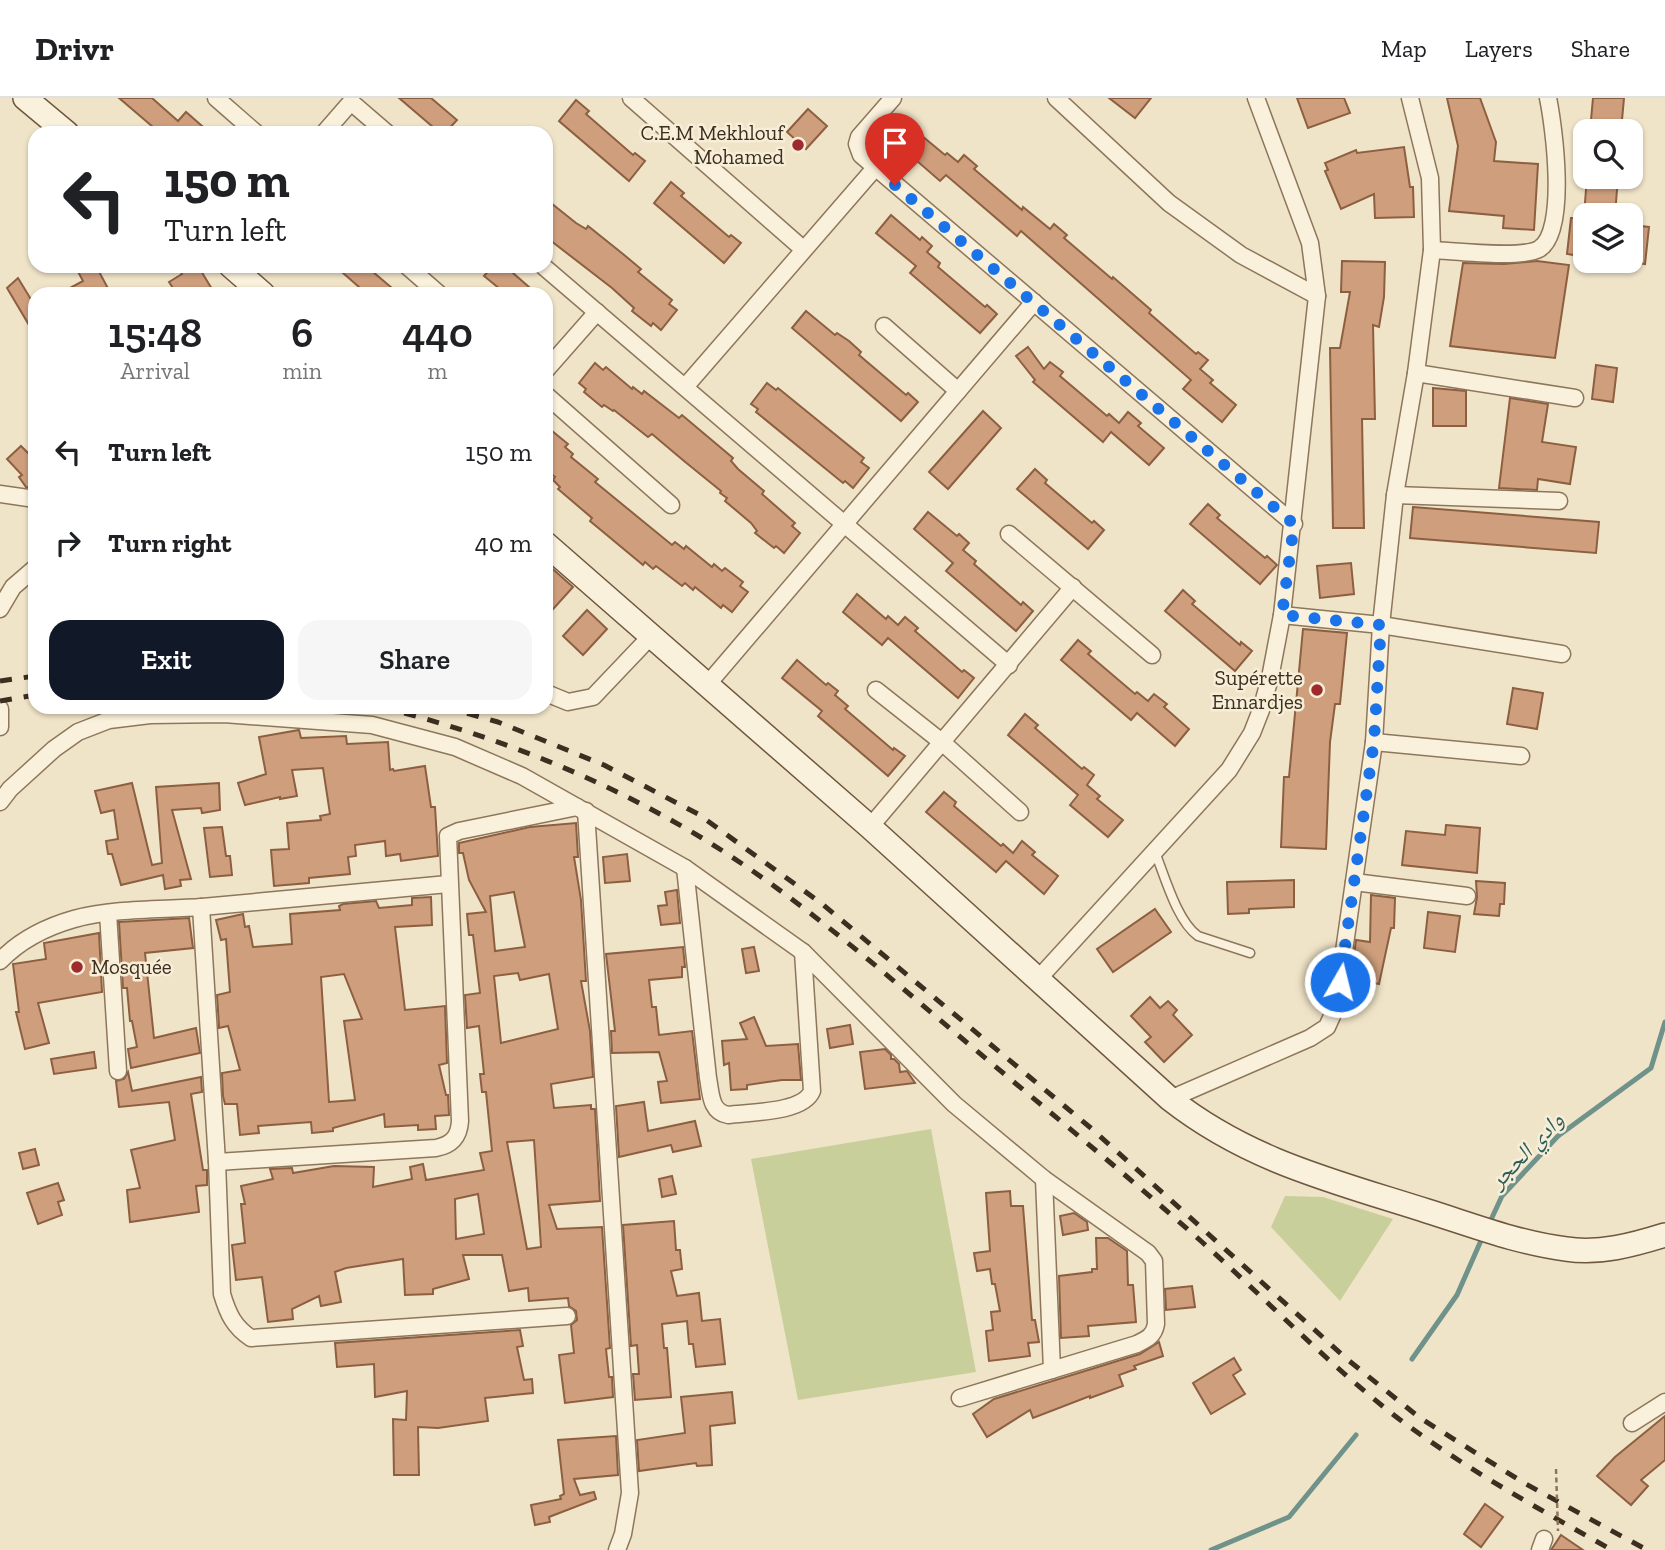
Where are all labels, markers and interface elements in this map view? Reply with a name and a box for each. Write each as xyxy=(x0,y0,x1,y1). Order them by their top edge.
text: Drivr xyxy=(35,29,114,68)
text: Map xyxy=(1381,34,1427,63)
text: Layers xyxy=(1465,34,1533,63)
text: Share xyxy=(1571,34,1630,63)
pin xyxy=(865,113,925,185)
map controls xyxy=(1573,119,1643,273)
button: search xyxy=(1573,119,1643,189)
place label: C.E.M Mekhlouf Mohamed xyxy=(641,120,785,169)
icon: arrive xyxy=(876,124,914,162)
marker: C.E.M Mekhlouf Mohamed xyxy=(790,137,806,153)
text: 150 m xyxy=(164,151,290,210)
icon: left xyxy=(49,154,140,245)
button: layers xyxy=(1573,203,1643,273)
text: Turn left xyxy=(164,211,286,249)
text: 15:48 xyxy=(108,307,203,358)
text: 6 xyxy=(291,307,313,358)
text: 440 xyxy=(402,307,473,358)
text: Arrival xyxy=(121,357,190,385)
text: min xyxy=(282,357,322,385)
text: m xyxy=(428,357,447,385)
icon: left xyxy=(49,433,87,471)
text: Turn left xyxy=(108,436,211,468)
text: 150 m xyxy=(465,436,532,468)
icon: right xyxy=(49,524,87,562)
text: Turn right xyxy=(108,527,231,559)
text: 40 m xyxy=(475,527,532,559)
button: Exit xyxy=(49,620,284,700)
button: Share xyxy=(298,620,532,700)
place label: Supérette Ennardjes xyxy=(1212,665,1303,715)
marker: Supérette Ennardjes xyxy=(1309,682,1325,698)
position arrow xyxy=(1303,945,1377,1019)
place label: Mosquée xyxy=(91,954,172,979)
marker: Mosquée xyxy=(69,959,85,975)
water label: وادي الحجر xyxy=(1481,1106,1573,1199)

